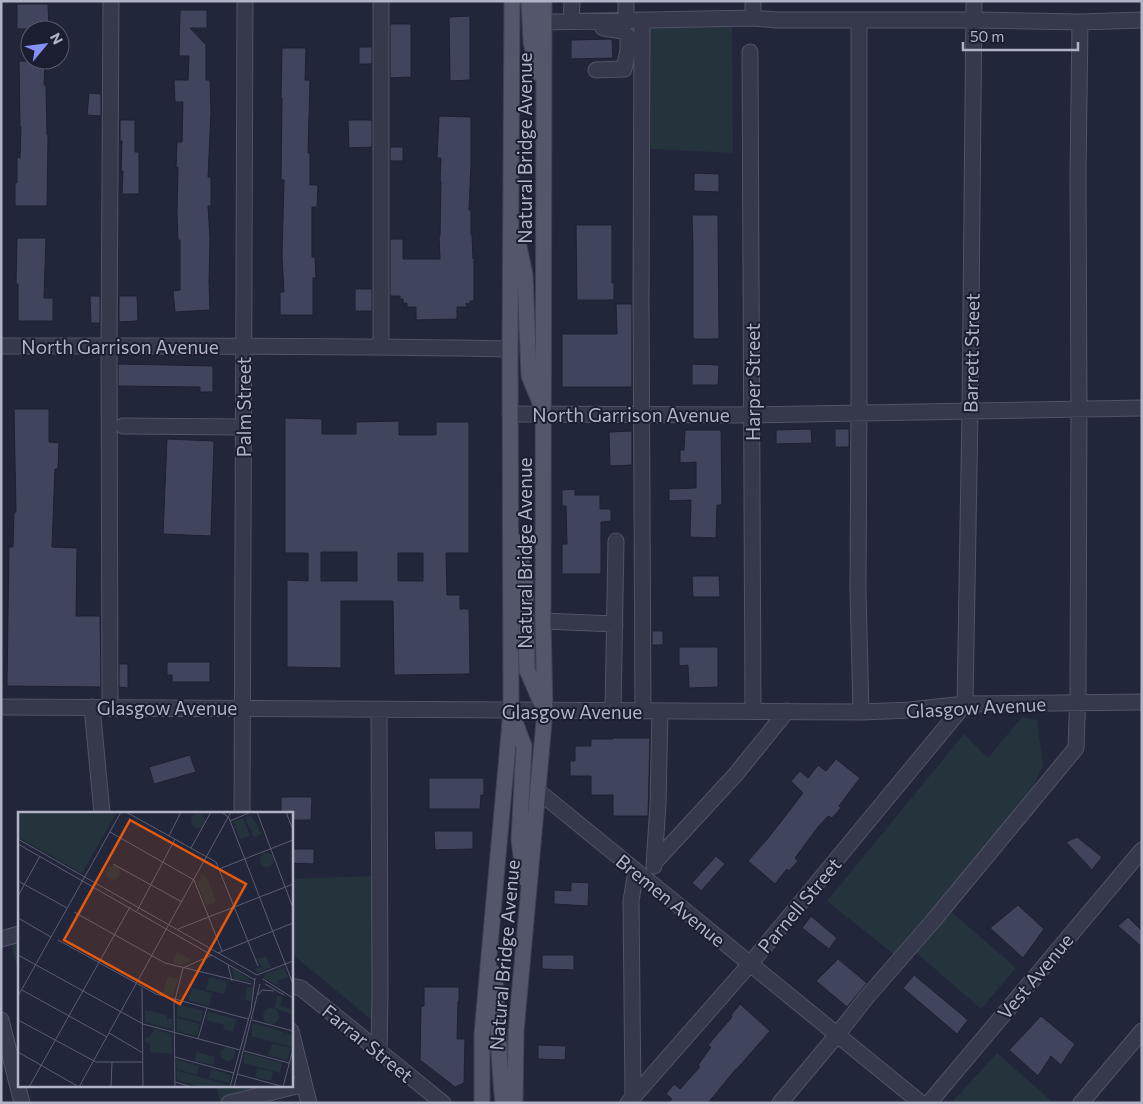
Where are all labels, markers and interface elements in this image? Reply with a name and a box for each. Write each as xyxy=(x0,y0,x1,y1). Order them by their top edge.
north arrow xyxy=(20,20,70,70)
scale bar xyxy=(963,20,1078,52)
text: 50 m xyxy=(970,27,1004,45)
text: N xyxy=(47,30,67,47)
street label: Natural Bridge Avenue xyxy=(513,52,536,244)
street label: Barrett Street xyxy=(958,293,984,413)
street label: Harper Street xyxy=(741,323,764,441)
street label: North Garrison Avenue xyxy=(21,335,219,358)
street label: Palm Street xyxy=(232,356,255,457)
street label: North Garrison Avenue xyxy=(532,403,730,426)
street label: Natural Bridge Avenue xyxy=(513,457,536,649)
street label: Glasgow Avenue xyxy=(905,692,1047,722)
street label: Glasgow Avenue xyxy=(97,696,237,719)
street label: Glasgow Avenue xyxy=(502,700,642,723)
inset map xyxy=(18,812,292,1086)
street label: Bremen Avenue xyxy=(612,849,730,951)
street label: Parnell Street xyxy=(752,853,846,957)
street label: Natural Bridge Avenue xyxy=(484,859,524,1051)
street label: Vest Avenue xyxy=(992,928,1078,1024)
street label: Farrar Street xyxy=(318,999,418,1087)

